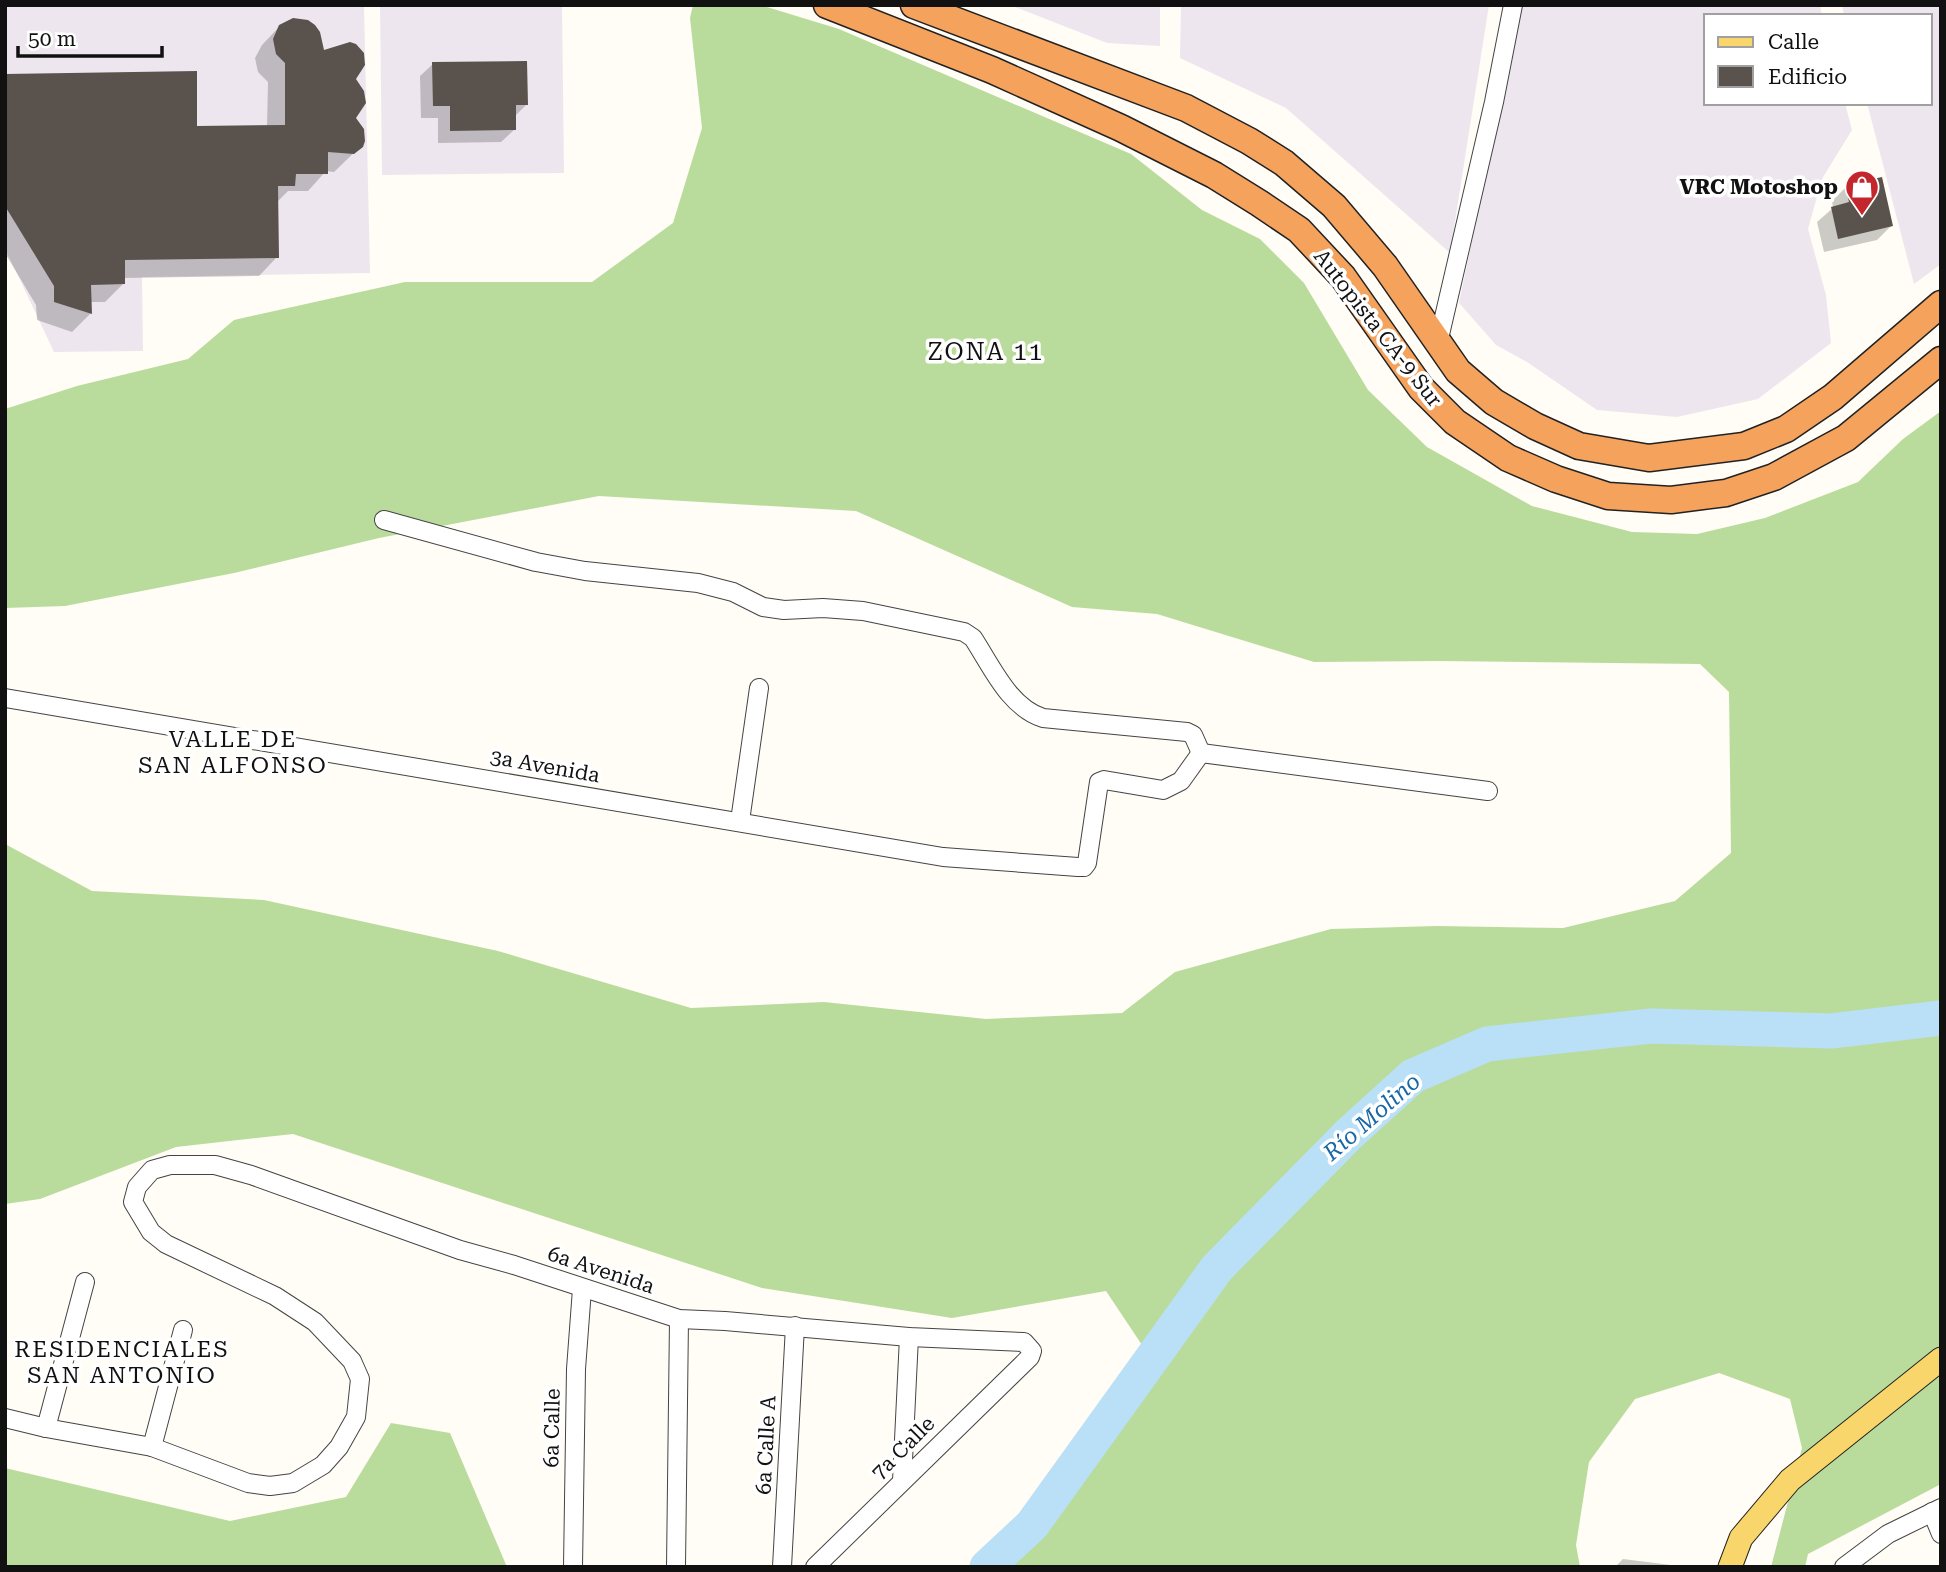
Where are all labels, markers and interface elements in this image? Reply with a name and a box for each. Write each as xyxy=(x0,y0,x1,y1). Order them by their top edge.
scale bar xyxy=(18,14,161,58)
legend xyxy=(1704,14,1932,105)
text: 50 m xyxy=(28,27,76,51)
text: Calle xyxy=(1768,30,1819,54)
text: Edificio xyxy=(1768,65,1847,89)
shop icon: VRC Motoshop xyxy=(1843,168,1881,217)
place label: VRC Motoshop xyxy=(1679,175,1838,199)
street label: Autopista CA-9 Sur xyxy=(1309,245,1447,412)
district label: ZONA 11 xyxy=(928,338,1044,366)
district label: VALLE DE SAN ALFONSO xyxy=(138,726,328,779)
street label: 3a Avenida xyxy=(488,745,602,788)
water label: Río Molino xyxy=(1318,1068,1426,1167)
street label: 6a Avenida xyxy=(545,1241,658,1299)
district label: RESIDENCIALES SAN ANTONIO xyxy=(14,1336,230,1389)
street label: 6a Calle xyxy=(539,1388,565,1468)
street label: 6a Calle A xyxy=(751,1394,781,1495)
street label: 7a Calle xyxy=(866,1411,940,1485)

